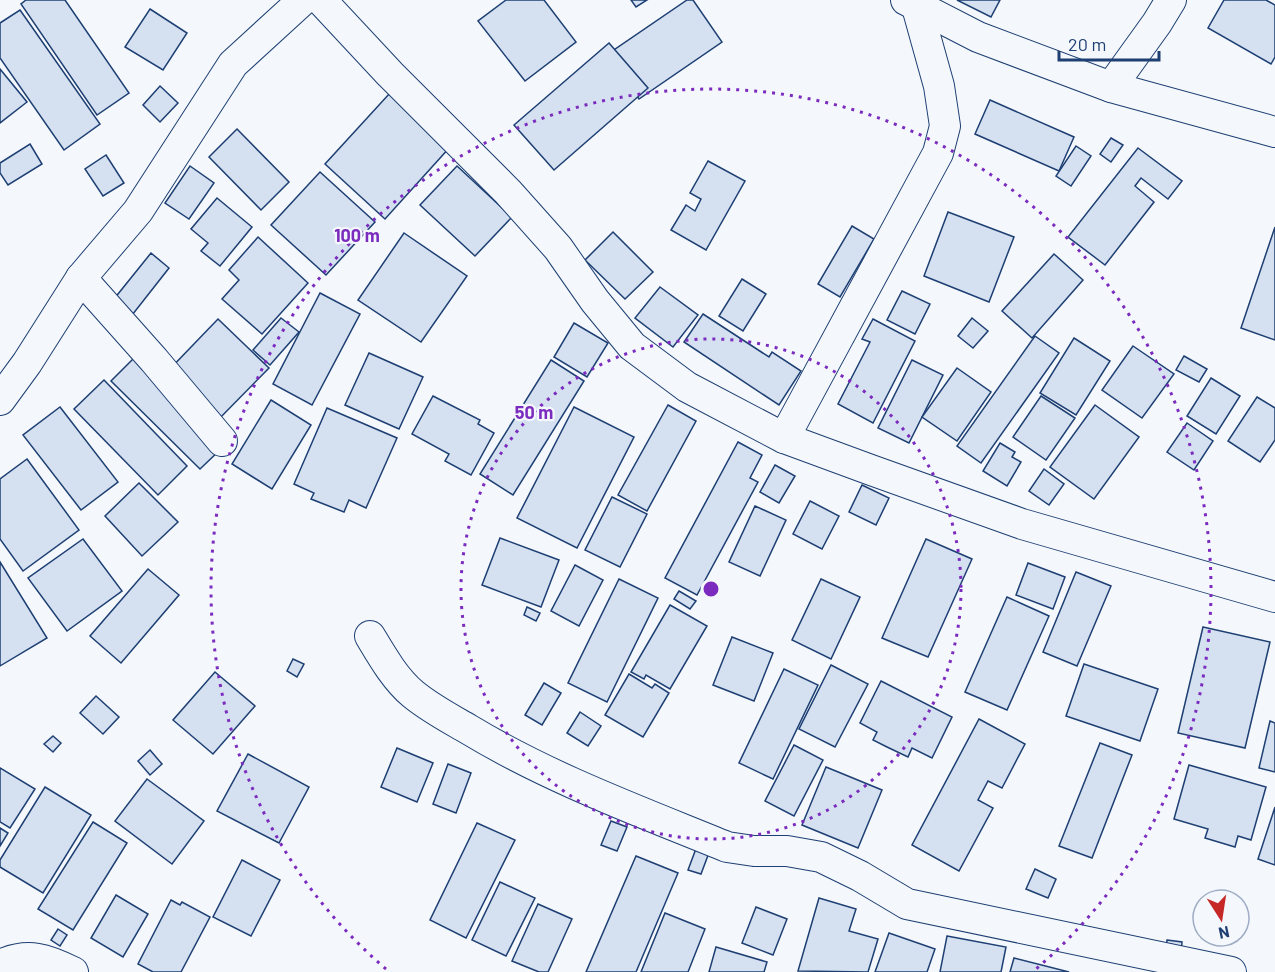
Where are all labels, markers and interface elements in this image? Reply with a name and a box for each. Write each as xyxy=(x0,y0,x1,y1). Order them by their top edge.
scale bar xyxy=(1059,24,1160,62)
text: 20 m xyxy=(1068,33,1106,55)
text: 100 m xyxy=(334,224,380,246)
text: 50 m xyxy=(515,401,553,423)
centre of rings xyxy=(701,579,721,599)
north arrow xyxy=(1191,888,1251,948)
text: N xyxy=(1217,923,1231,944)

